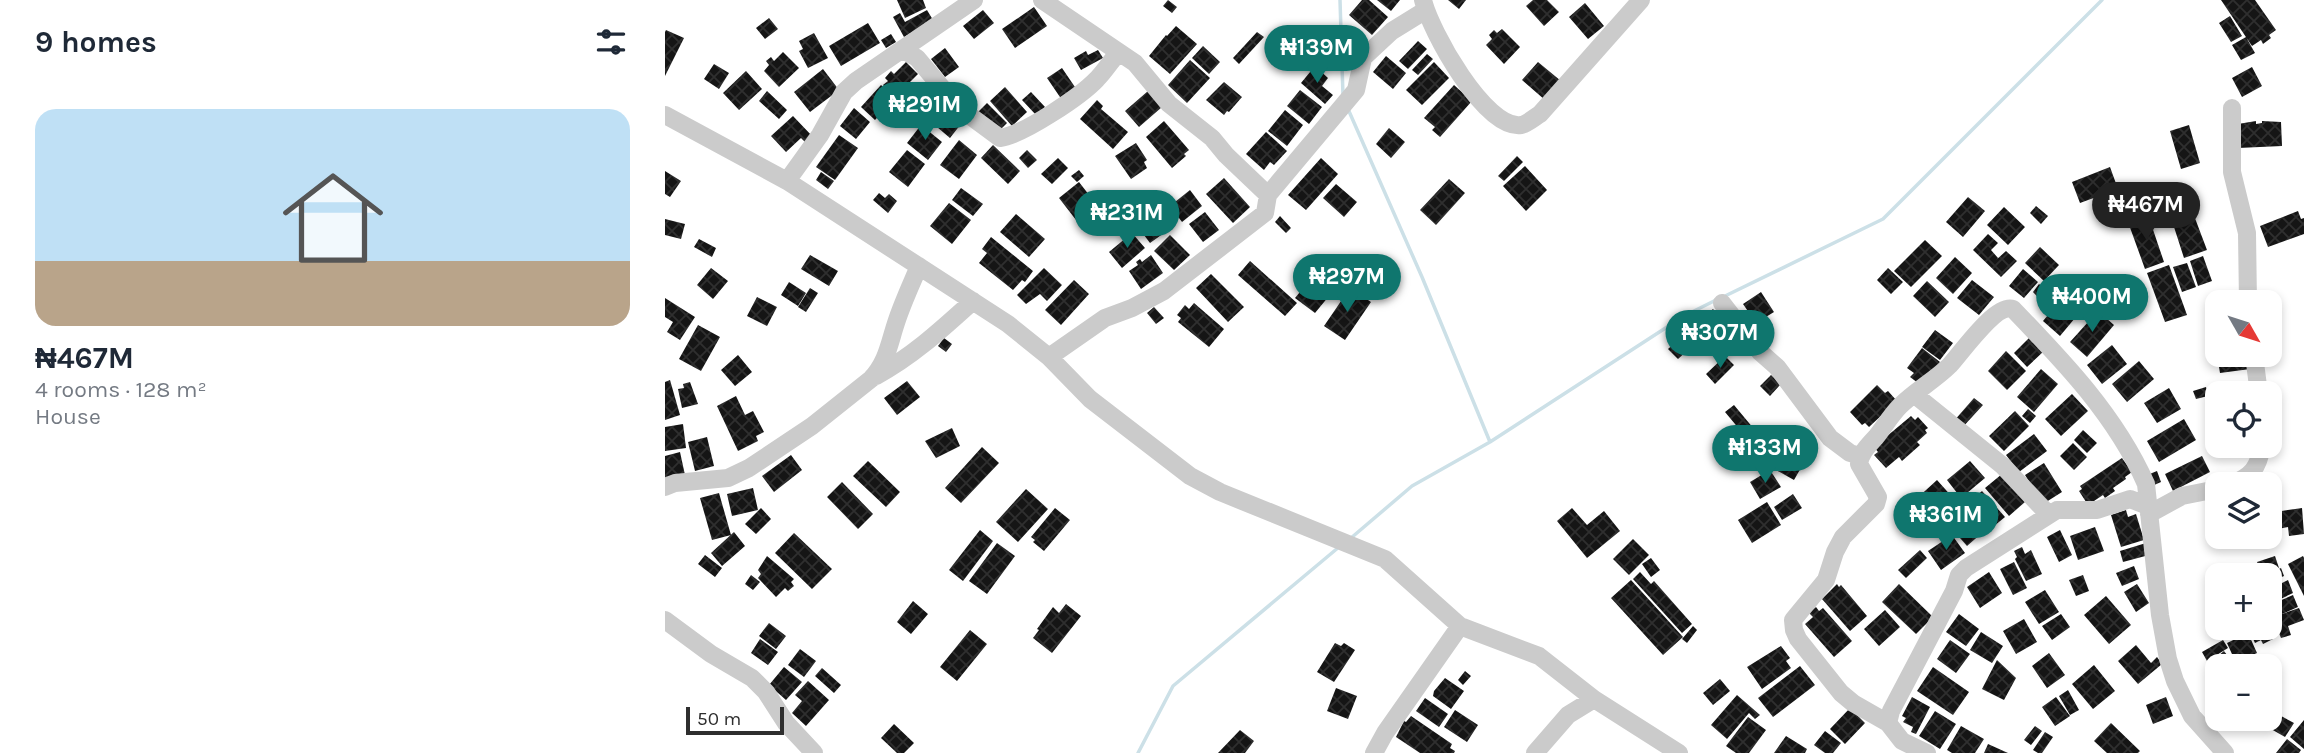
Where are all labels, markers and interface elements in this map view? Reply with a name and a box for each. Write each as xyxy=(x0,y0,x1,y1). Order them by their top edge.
icon: filters xyxy=(592,23,630,61)
text: 9 homes xyxy=(35,24,157,60)
pin: ₦139M xyxy=(1268,25,1366,85)
text: ₦139M xyxy=(1280,34,1354,61)
pin: ₦291M xyxy=(876,82,974,142)
text: ₦291M xyxy=(889,91,961,118)
icon: home xyxy=(270,155,396,281)
pin: ₦467M xyxy=(2097,182,2195,242)
pin: ₦231M xyxy=(1078,190,1176,250)
text: ₦467M xyxy=(2108,191,2184,218)
text: ₦231M xyxy=(1090,199,1164,226)
pin: ₦297M xyxy=(1298,254,1396,314)
text: ₦297M xyxy=(1309,263,1385,290)
pin: ₦400M xyxy=(2043,274,2141,334)
text: ₦400M xyxy=(2052,283,2132,310)
north arrow xyxy=(2205,290,2282,368)
map controls xyxy=(2205,290,2282,731)
pin: ₦307M xyxy=(1671,310,1769,370)
text: ₦307M xyxy=(1681,319,1759,346)
text: ₦467M xyxy=(35,340,134,376)
text: 4 rooms · 128 m² xyxy=(35,376,207,403)
button: locate xyxy=(2205,381,2282,458)
text: House xyxy=(35,403,101,430)
pin: ₦133M xyxy=(1716,426,1814,485)
text: ₦133M xyxy=(1728,434,1802,461)
button: layers xyxy=(2205,472,2282,549)
pin: ₦361M xyxy=(1897,492,1995,552)
text: ₦361M xyxy=(1909,501,1983,528)
button: + xyxy=(2205,563,2282,640)
button: − xyxy=(2205,654,2282,731)
scale bar xyxy=(686,704,784,736)
text: 50 m xyxy=(697,708,741,730)

